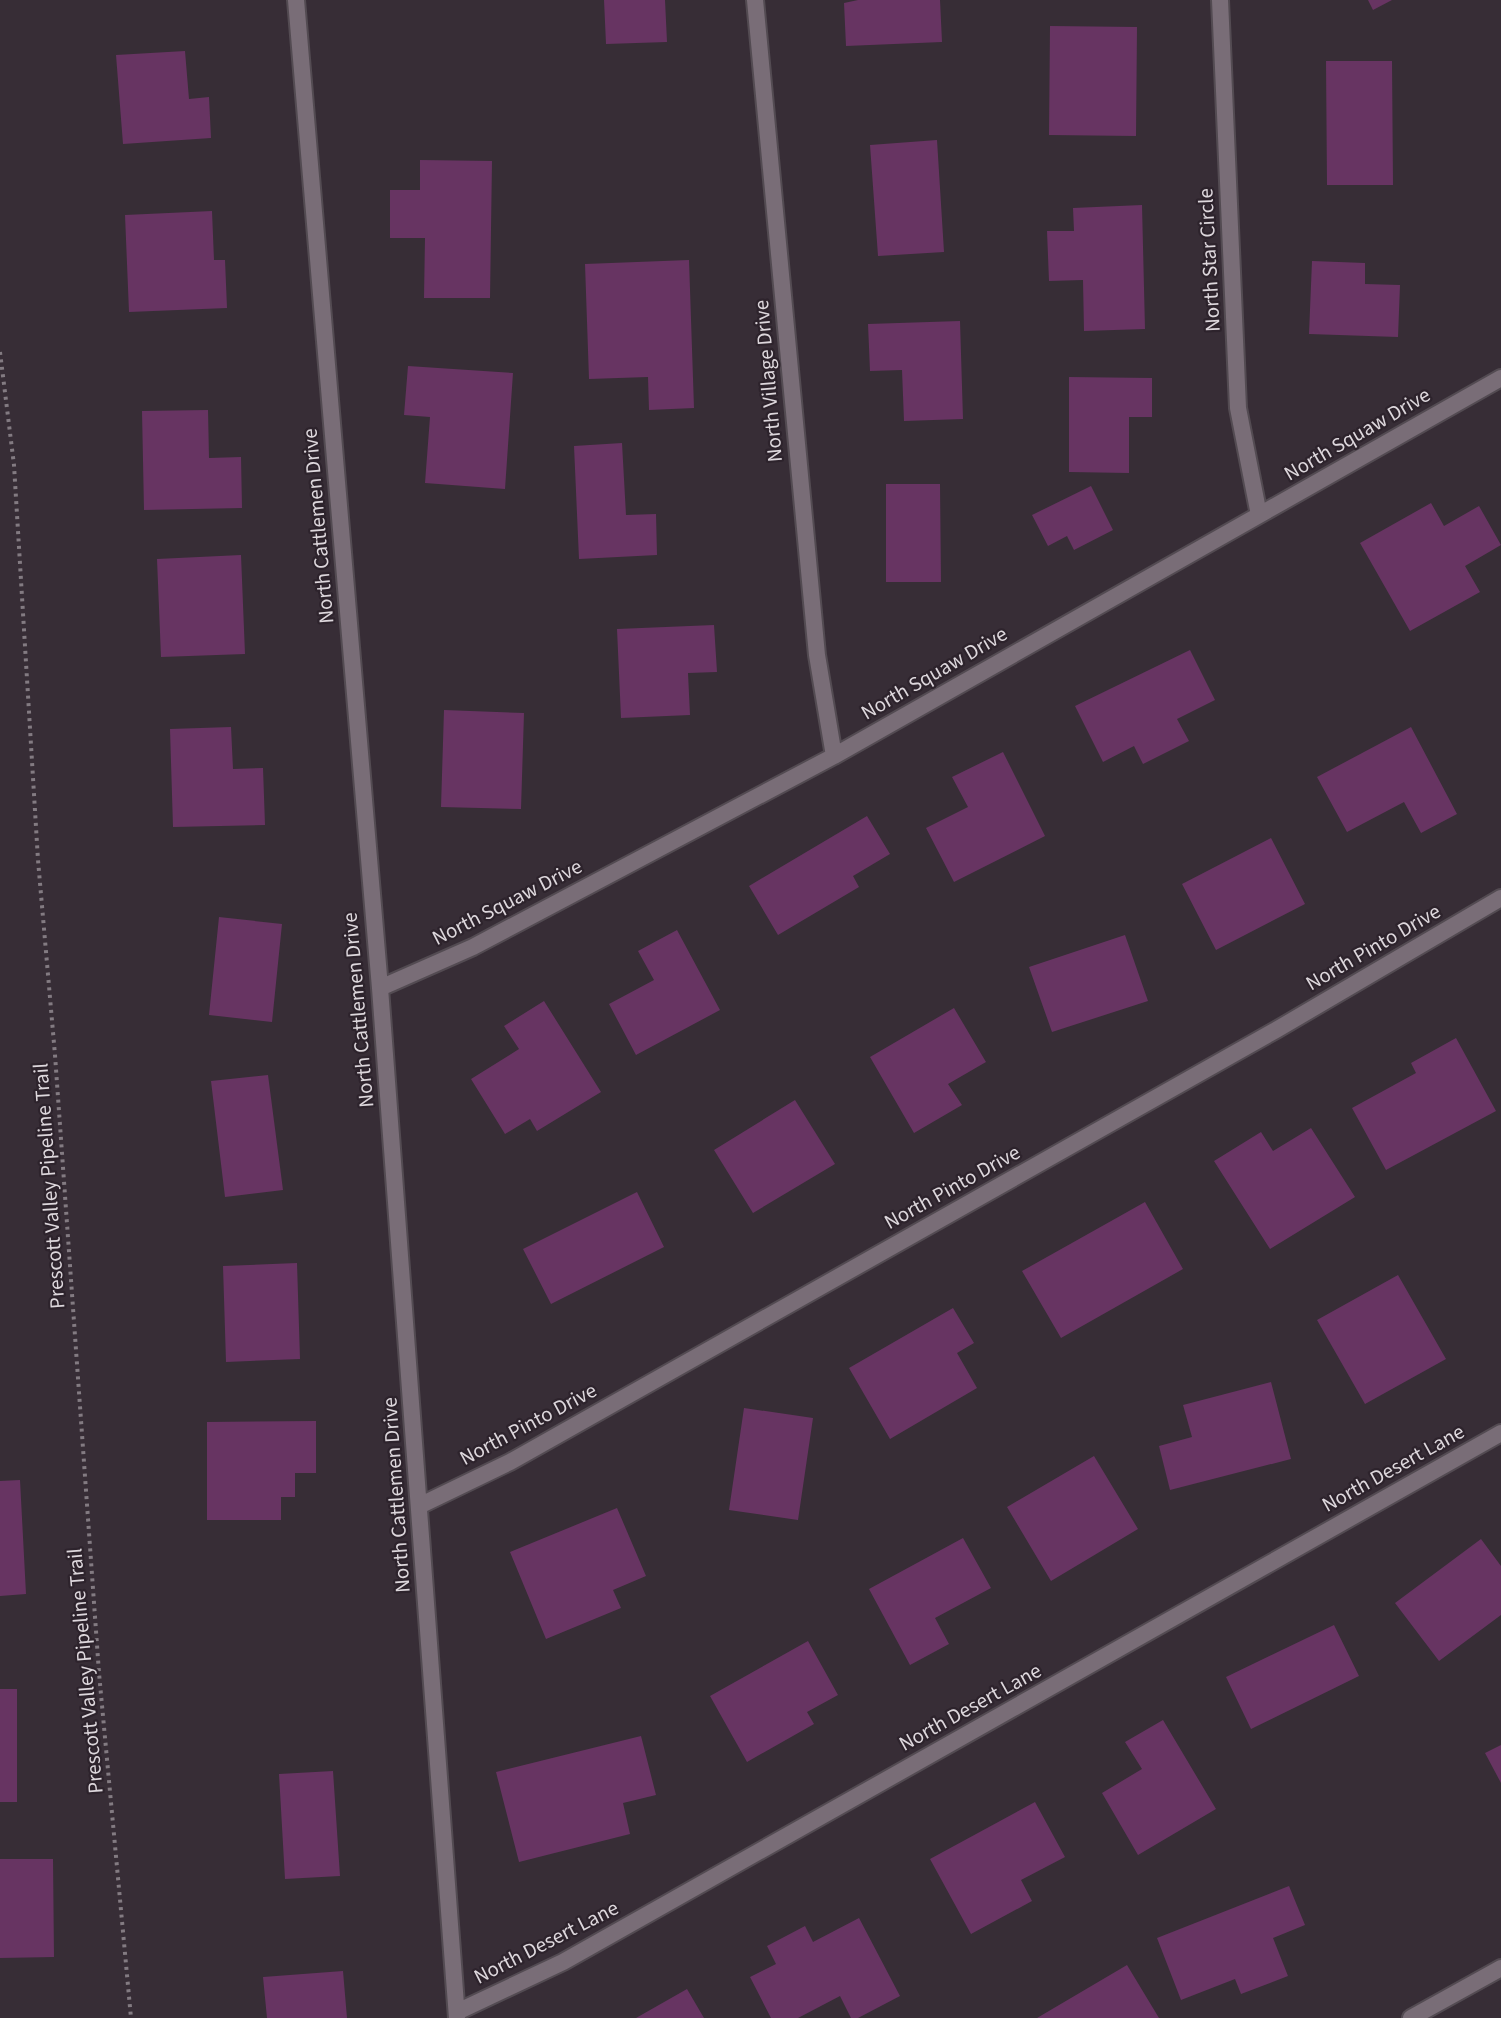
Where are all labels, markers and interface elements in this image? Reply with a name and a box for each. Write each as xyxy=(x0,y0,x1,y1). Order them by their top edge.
street label: North Star Circle xyxy=(1190,187,1228,333)
street label: North Village Drive xyxy=(746,299,790,463)
street label: North Squaw Drive xyxy=(1278,380,1436,488)
street label: North Cattlemen Drive xyxy=(295,427,341,625)
street label: North Squaw Drive xyxy=(855,619,1013,727)
street label: North Squaw Drive xyxy=(427,851,587,953)
street label: North Pinto Drive xyxy=(1300,896,1446,998)
street label: North Cattlemen Drive xyxy=(335,911,381,1109)
street label: Prescott Valley Pipeline Trail xyxy=(25,1062,73,1310)
street label: North Pinto Drive xyxy=(879,1137,1025,1237)
street label: North Pinto Drive xyxy=(454,1375,602,1473)
street label: North Cattlemen Drive xyxy=(374,1396,418,1594)
street label: North Desert Lane xyxy=(1316,1416,1470,1520)
street label: Prescott Valley Pipeline Trail xyxy=(59,1547,111,1795)
street label: North Desert Lane xyxy=(893,1655,1047,1759)
street label: North Desert Lane xyxy=(468,1893,624,1991)

